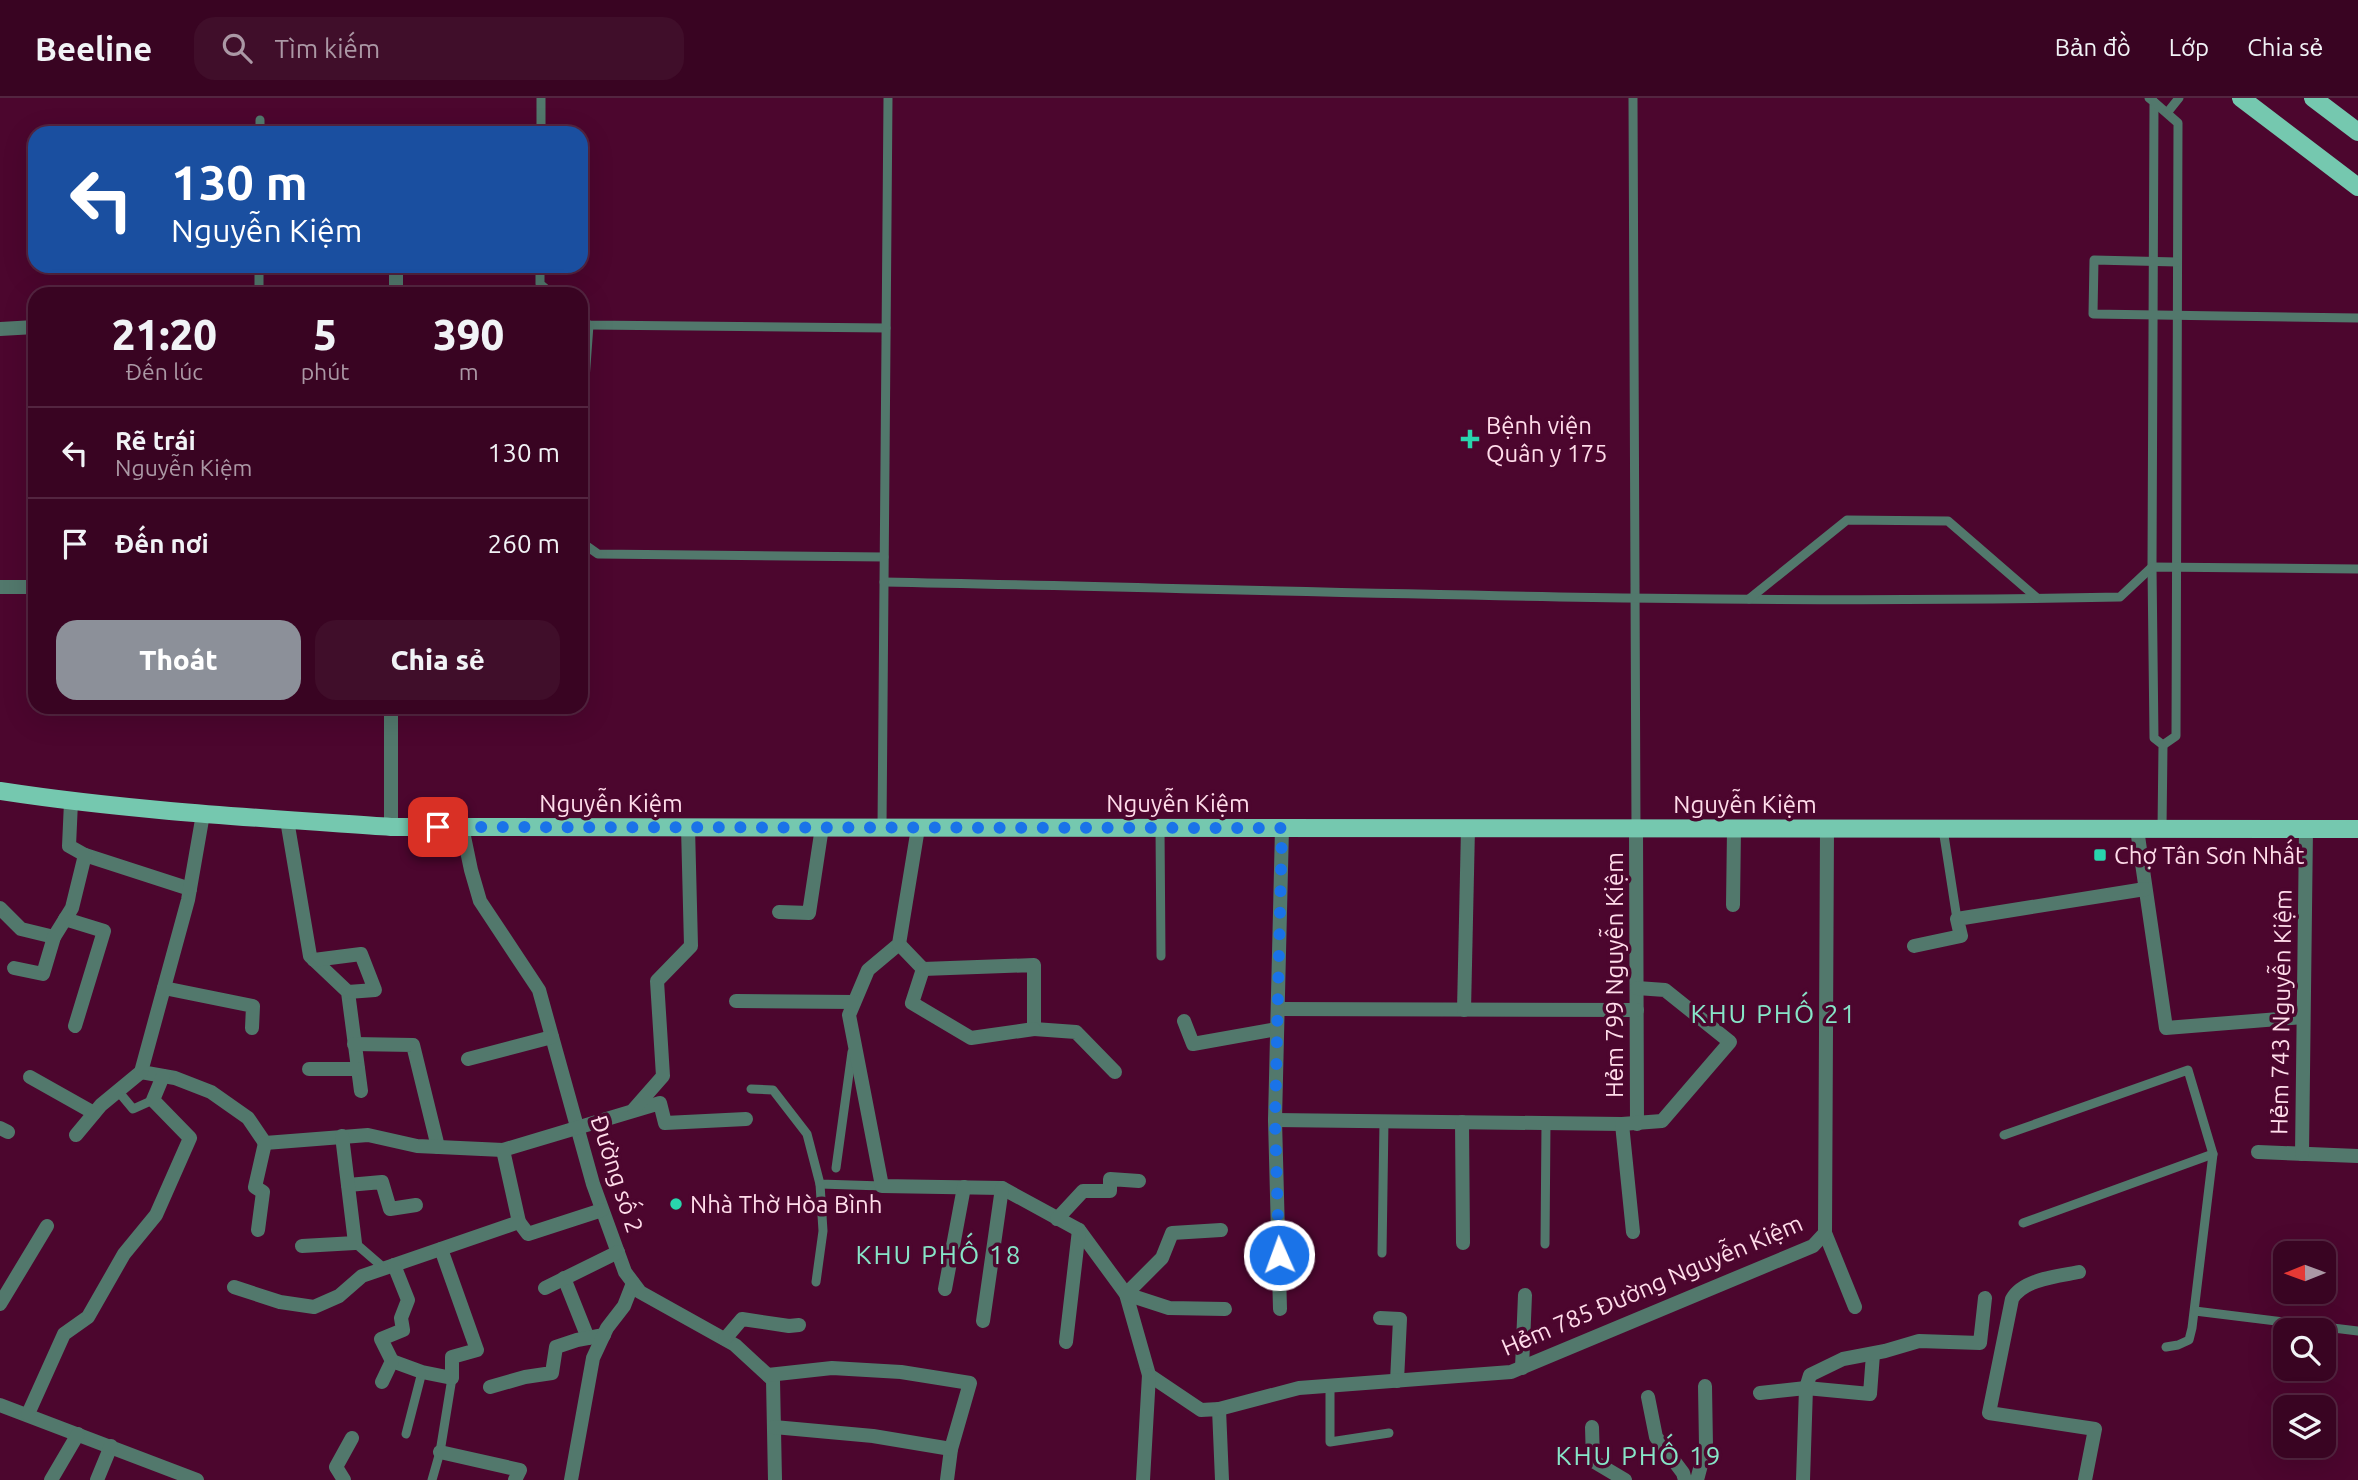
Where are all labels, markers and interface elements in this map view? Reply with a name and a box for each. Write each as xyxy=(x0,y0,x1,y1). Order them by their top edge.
search box xyxy=(194,17,684,80)
icon: search xyxy=(218,29,256,67)
text: Beeline xyxy=(35,30,152,67)
text: Tìm kiếm xyxy=(274,34,380,63)
text: Bản đồ xyxy=(2055,34,2131,61)
text: Lớp xyxy=(2169,34,2209,61)
text: Chia sẻ xyxy=(2247,34,2323,61)
icon: left xyxy=(56,154,147,245)
text: 130 m xyxy=(171,154,308,209)
text: Nguyễn Kiệm xyxy=(171,212,362,248)
text: 21:20 xyxy=(112,311,217,358)
text: 5 xyxy=(313,311,337,358)
text: 390 xyxy=(433,311,504,358)
text: Đến lúc xyxy=(126,359,203,384)
text: phút xyxy=(301,359,349,384)
text: m xyxy=(459,359,479,384)
place label: Bệnh viện Quân y 175 xyxy=(1486,412,1608,467)
text: Rẽ trái xyxy=(115,426,196,455)
marker: Bệnh viện Quân y 175 xyxy=(1460,429,1480,449)
icon: left xyxy=(56,434,94,472)
text: 130 m xyxy=(488,438,560,467)
text: Nguyễn Kiệm xyxy=(115,455,252,480)
icon: arrive xyxy=(56,525,94,563)
text: Đến nơi xyxy=(115,529,209,558)
text: 260 m xyxy=(488,529,560,558)
button: Thoát xyxy=(56,620,301,700)
button: Chia sẻ xyxy=(315,620,560,700)
street label: Nguyễn Kiệm xyxy=(539,787,683,817)
street label: Nguyễn Kiệm xyxy=(1106,787,1250,817)
street label: Nguyễn Kiệm xyxy=(1673,788,1817,818)
pin xyxy=(408,797,468,857)
icon: arrive xyxy=(419,808,457,846)
place label: Chợ Tân Sơn Nhất xyxy=(2114,838,2305,869)
marker: Chợ Tân Sơn Nhất xyxy=(2092,847,2108,863)
street label: Hẻm 799 Nguyễn Kiệm xyxy=(1598,852,1628,1098)
street label: Hẻm 743 Nguyễn Kiệm xyxy=(2262,889,2297,1135)
district label: KHU PHỐ 21 xyxy=(1691,991,1857,1028)
street label: Đường số 2 xyxy=(585,1111,652,1236)
place label: Nhà Thờ Hòa Bình xyxy=(690,1191,882,1218)
marker: Nhà Thờ Hòa Bình xyxy=(668,1196,684,1212)
street label: Hẻm 785 Đường Nguyễn Kiệm xyxy=(1496,1207,1807,1361)
position arrow xyxy=(1242,1218,1316,1292)
district label: KHU PHỐ 18 xyxy=(856,1232,1022,1269)
north arrow xyxy=(2273,1241,2336,1304)
map controls xyxy=(2273,1241,2336,1458)
button: search xyxy=(2273,1318,2336,1381)
button: layers xyxy=(2273,1395,2336,1458)
district label: KHU PHỐ 19 xyxy=(1556,1433,1722,1470)

